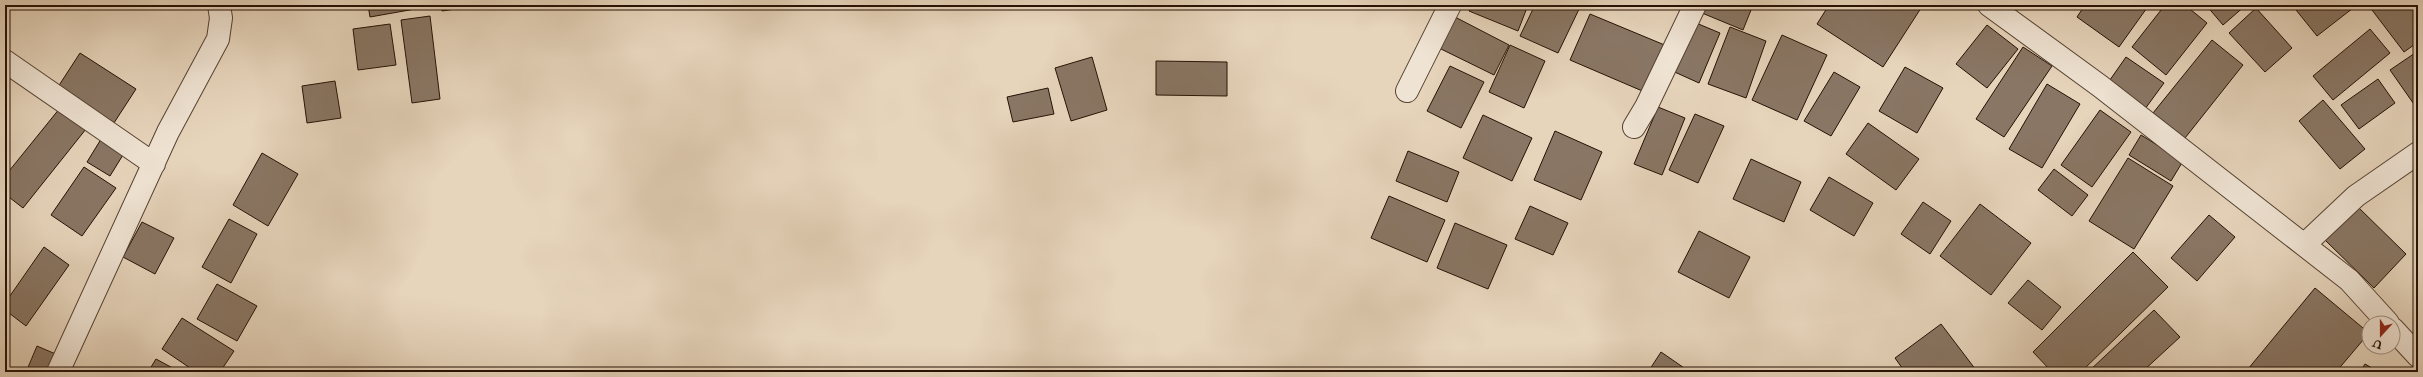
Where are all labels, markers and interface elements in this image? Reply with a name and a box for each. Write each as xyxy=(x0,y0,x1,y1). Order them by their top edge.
north arrow xyxy=(2361,315,2401,355)
text: U xyxy=(2370,335,2386,352)

